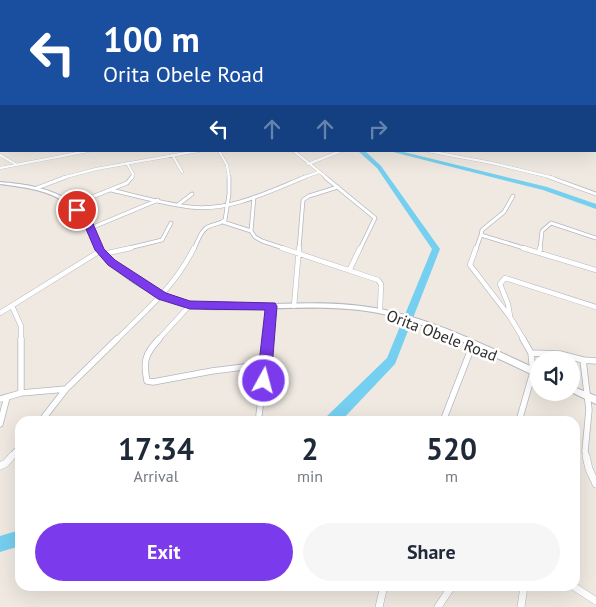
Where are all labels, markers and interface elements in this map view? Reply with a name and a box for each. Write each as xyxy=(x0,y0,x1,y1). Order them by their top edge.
text: 100 m xyxy=(103,16,200,62)
icon: left xyxy=(20,20,85,85)
text: Orita Obele Road xyxy=(103,60,264,88)
icon: left xyxy=(205,115,233,143)
icon: ahead xyxy=(258,115,286,143)
icon: ahead xyxy=(311,115,339,143)
icon: right xyxy=(364,115,392,143)
pin xyxy=(56,189,98,231)
icon: arrive xyxy=(63,196,91,224)
street label: Orita Obele Road xyxy=(384,305,500,365)
map controls xyxy=(530,351,580,401)
button: sound xyxy=(530,351,580,401)
position arrow xyxy=(237,354,289,406)
text: 17:34 xyxy=(118,429,194,468)
text: 2 xyxy=(302,429,319,468)
text: 520 xyxy=(426,429,477,468)
text: Arrival xyxy=(134,466,178,486)
text: min xyxy=(297,466,323,486)
text: m xyxy=(445,466,458,486)
button: Exit xyxy=(35,523,293,581)
button: Share xyxy=(303,523,560,581)

